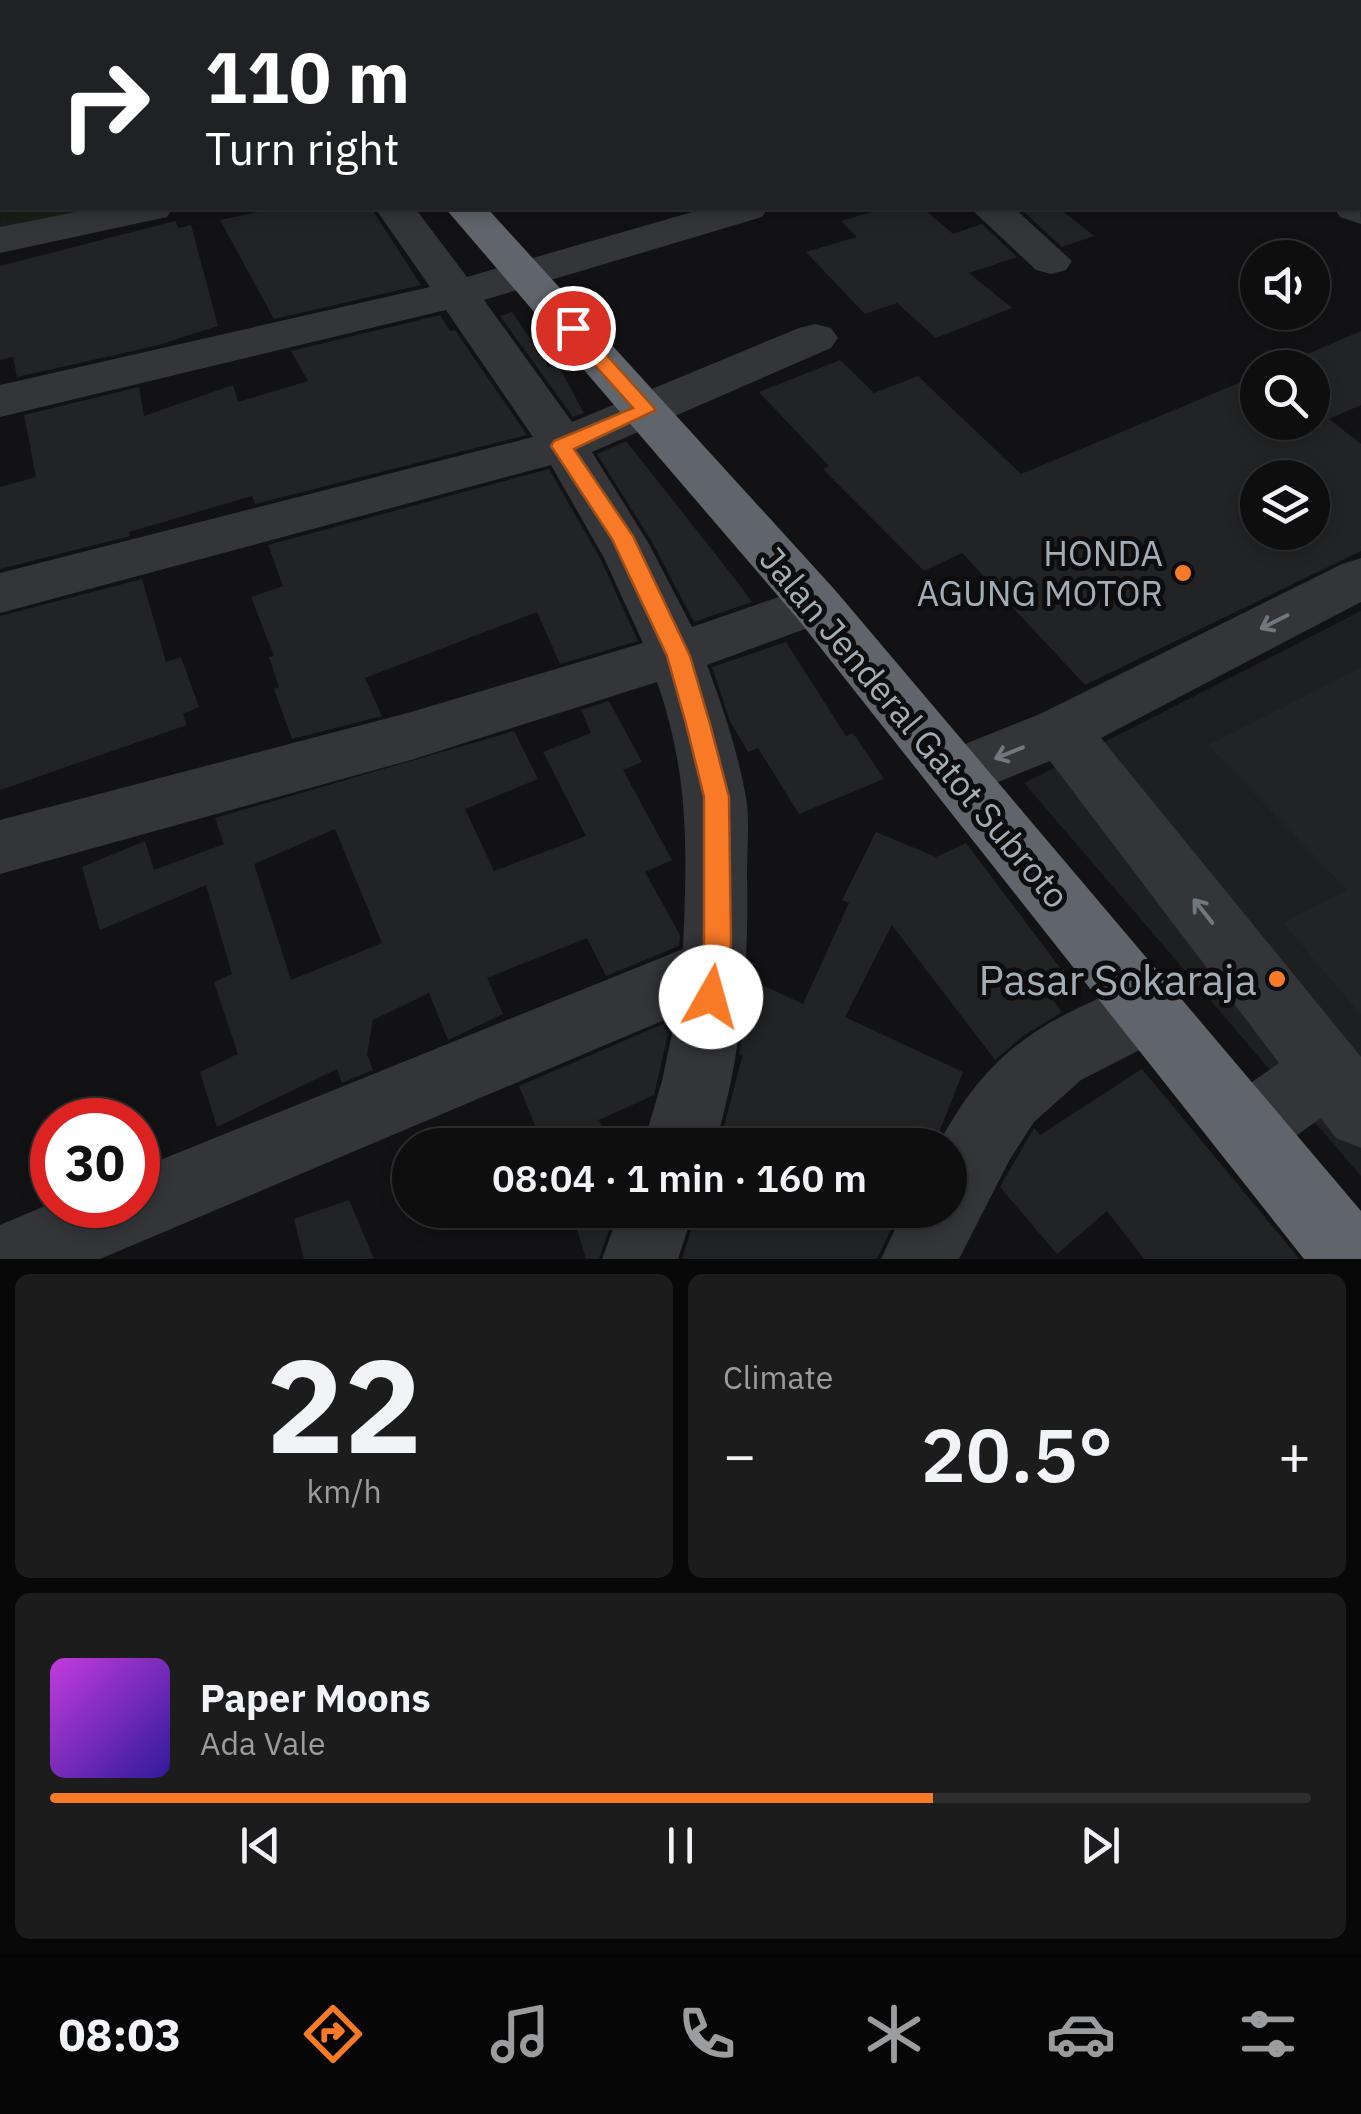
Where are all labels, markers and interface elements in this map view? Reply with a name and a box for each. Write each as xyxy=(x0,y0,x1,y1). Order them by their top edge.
text: 110 m xyxy=(205,31,410,122)
icon: right xyxy=(40,40,170,170)
text: Turn right xyxy=(205,119,400,177)
map controls xyxy=(1240,240,1330,550)
button: sound xyxy=(1240,240,1330,330)
pin xyxy=(531,286,616,371)
icon: arrive xyxy=(546,301,601,356)
button: search xyxy=(1240,350,1330,440)
button: layers xyxy=(1240,460,1330,550)
place label: HONDA AGUNG MOTOR xyxy=(917,530,1163,616)
street label: Jalan Jenderal Gatot Subroto xyxy=(750,537,1080,917)
marker: HONDA AGUNG MOTOR xyxy=(1172,562,1194,584)
one-way arrow xyxy=(1260,613,1290,632)
one-way arrow xyxy=(994,745,1025,763)
one-way arrow xyxy=(1192,899,1214,925)
position arrow xyxy=(659,945,763,1049)
place label: Pasar Sokaraja xyxy=(978,952,1257,1007)
marker: Pasar Sokaraja xyxy=(1266,968,1288,990)
speed limit sign: 30 xyxy=(30,1098,160,1228)
text: 08:04 · 1 min · 160 m xyxy=(492,1153,867,1202)
text: 22 xyxy=(266,1320,422,1489)
text: Climate xyxy=(723,1356,833,1398)
text: 20.5° xyxy=(921,1405,1113,1503)
text: − xyxy=(723,1419,756,1490)
text: + xyxy=(1278,1419,1311,1490)
text: km/h xyxy=(306,1470,382,1512)
text: Paper Moons xyxy=(200,1673,431,1722)
text: Ada Vale xyxy=(200,1722,326,1764)
icon: previous xyxy=(233,1818,288,1873)
icon: pause xyxy=(653,1818,708,1873)
icon: next xyxy=(1073,1818,1128,1873)
icon: directions xyxy=(298,1999,368,2069)
icon: music xyxy=(485,1999,555,2069)
icon: phone xyxy=(672,1999,742,2069)
icon: climate xyxy=(859,1999,929,2069)
icon: car xyxy=(1046,1999,1116,2069)
icon: filters xyxy=(1233,1999,1303,2069)
text: 08:03 xyxy=(58,2005,181,2063)

